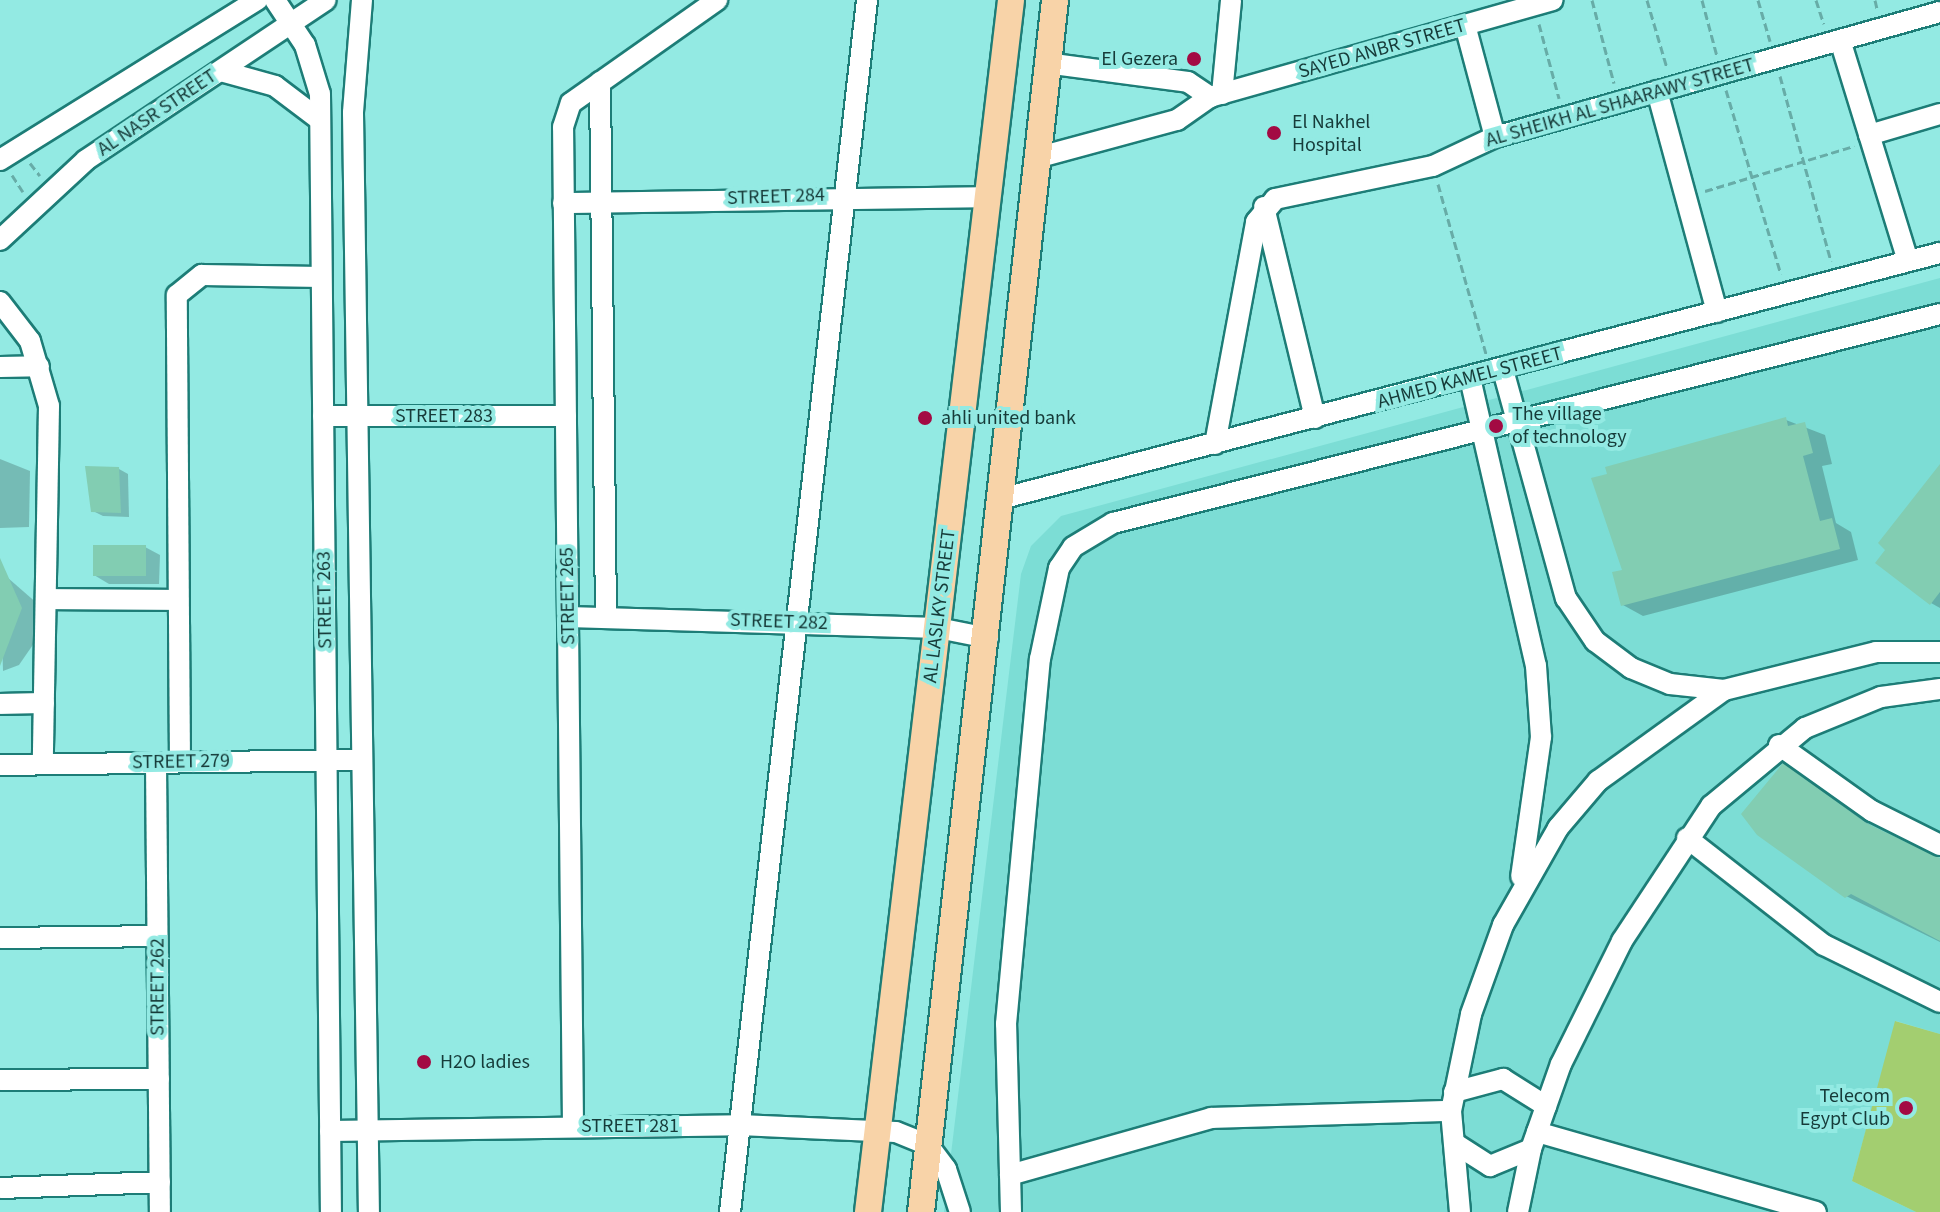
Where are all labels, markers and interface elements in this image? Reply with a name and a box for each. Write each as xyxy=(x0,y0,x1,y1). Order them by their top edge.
street label: SAYED ANBR STREET xyxy=(1296,14,1468,84)
place label: El Gezera xyxy=(1101,47,1178,71)
marker: El Gezera xyxy=(1185,50,1203,68)
street label: AL SHEIKH AL SHAARAWY STREET xyxy=(1483,53,1757,153)
street label: AL NASR STREET xyxy=(93,64,221,162)
place label: El Nakhel Hospital xyxy=(1292,110,1370,157)
marker: El Nakhel Hospital xyxy=(1263,122,1285,144)
street label: STREET 284 xyxy=(727,183,825,211)
street label: AHMED KAMEL STREET xyxy=(1375,342,1565,414)
place label: The village of technology xyxy=(1512,402,1626,449)
street label: STREET 283 xyxy=(395,404,493,428)
place label: ahli united bank xyxy=(941,406,1076,430)
marker: ahli united bank xyxy=(916,409,934,427)
marker: The village of technology xyxy=(1487,417,1505,435)
street label: AL LASLKY STREET xyxy=(919,528,961,684)
street label: STREET 265 xyxy=(555,547,581,645)
street label: STREET 263 xyxy=(312,551,338,649)
street label: STREET 282 xyxy=(730,608,828,636)
street label: STREET 279 xyxy=(132,749,230,775)
street label: STREET 262 xyxy=(146,938,170,1036)
place label: H2O ladies xyxy=(440,1050,530,1074)
marker: H2O ladies xyxy=(415,1053,433,1071)
place label: Telecom Egypt Club xyxy=(1800,1084,1890,1131)
marker: Telecom Egypt Club xyxy=(1897,1099,1915,1117)
street label: STREET 281 xyxy=(581,1114,679,1138)

